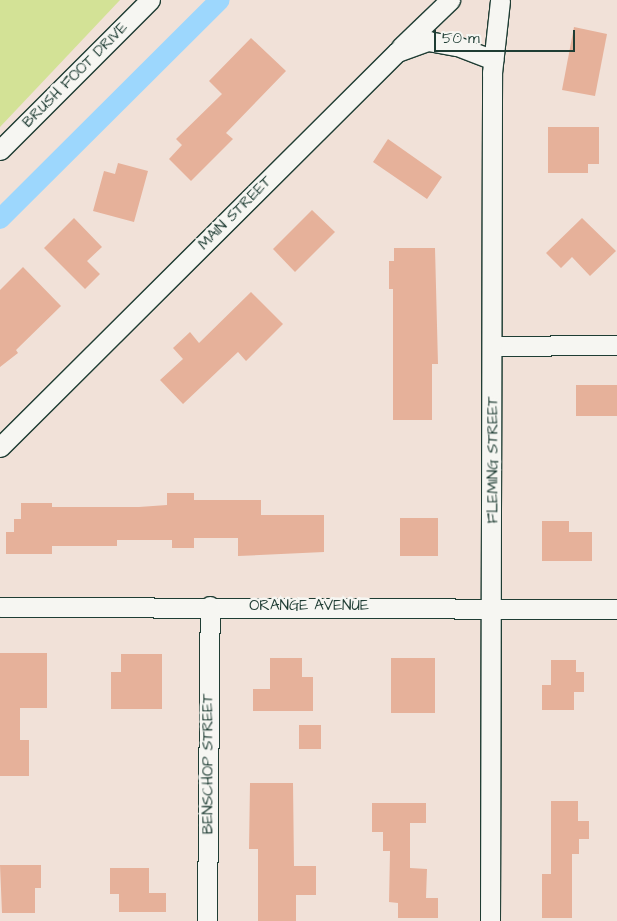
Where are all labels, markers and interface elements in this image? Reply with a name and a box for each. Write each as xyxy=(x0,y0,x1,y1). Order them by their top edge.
street label: BRUSH FOOT DRIVE xyxy=(19,19,131,131)
scale bar xyxy=(437,20,578,52)
text: 50 m xyxy=(442,28,480,49)
street label: MAIN STREET xyxy=(195,173,275,253)
street label: FLEMING STREET xyxy=(484,397,502,523)
street label: ORANGE AVENUE xyxy=(249,597,369,615)
street label: BENSCHOP STREET xyxy=(199,694,217,834)

